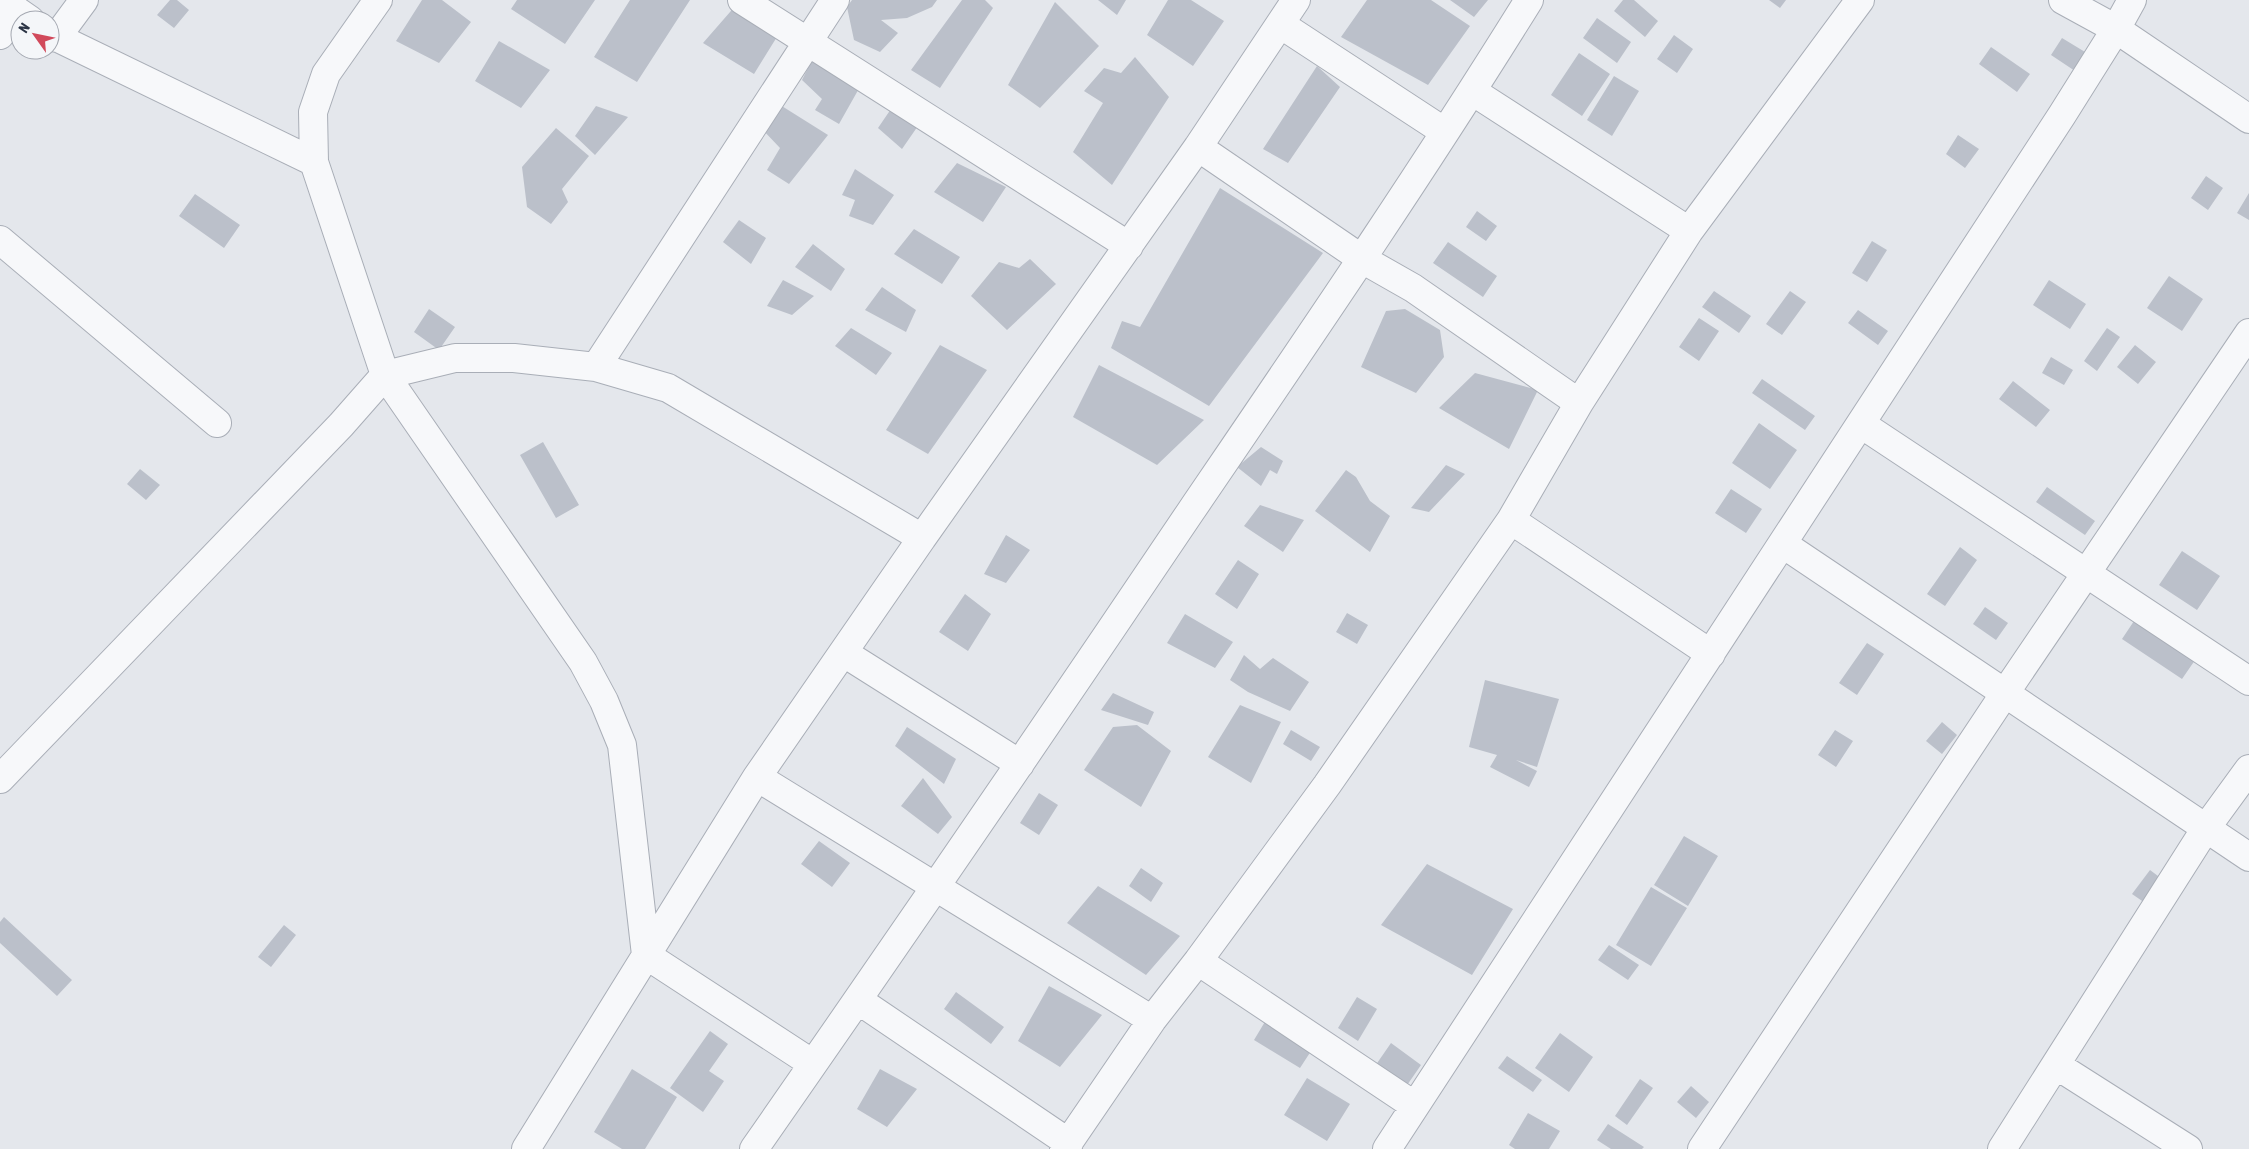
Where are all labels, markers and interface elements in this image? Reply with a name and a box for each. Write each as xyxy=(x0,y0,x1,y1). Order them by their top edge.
north arrow xyxy=(10,10,60,60)
text: N xyxy=(15,20,33,36)

